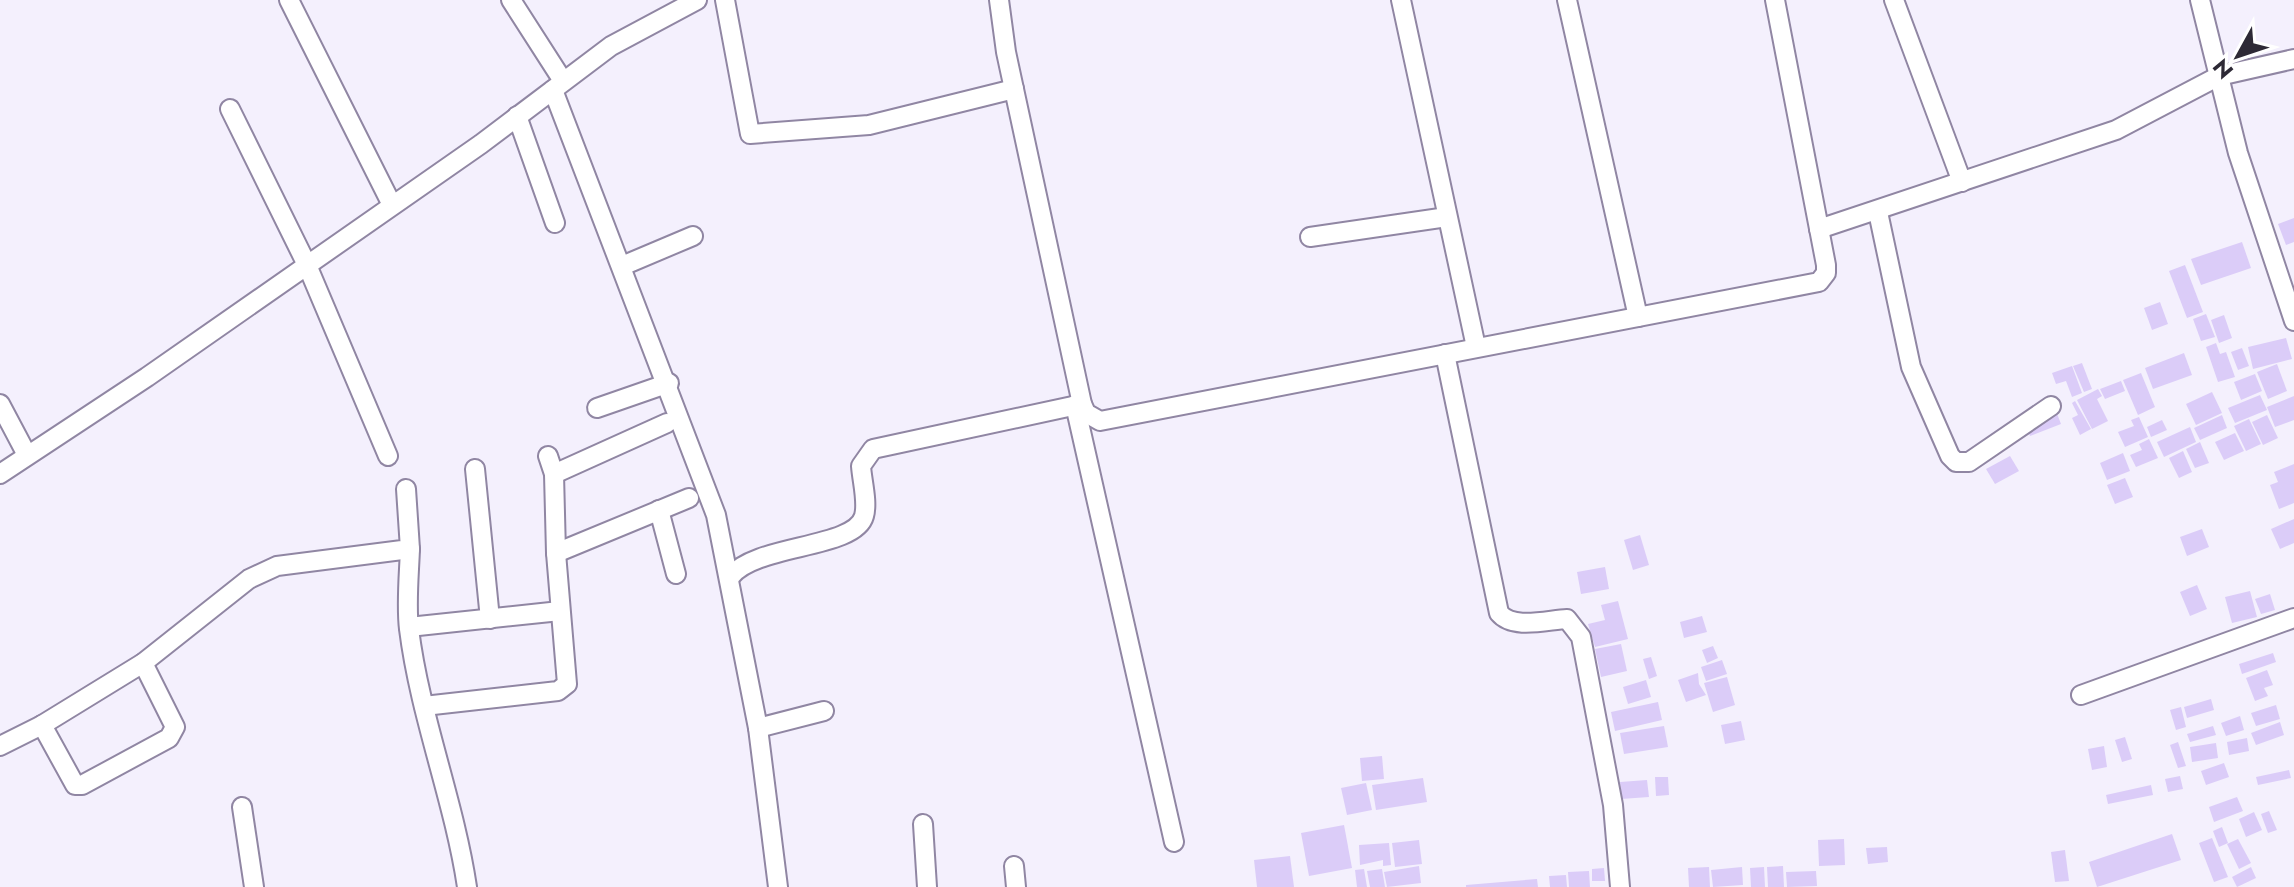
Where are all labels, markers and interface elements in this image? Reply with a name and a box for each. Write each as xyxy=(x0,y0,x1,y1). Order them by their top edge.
north arrow xyxy=(2198,16,2278,96)
text: N xyxy=(2205,52,2241,86)

